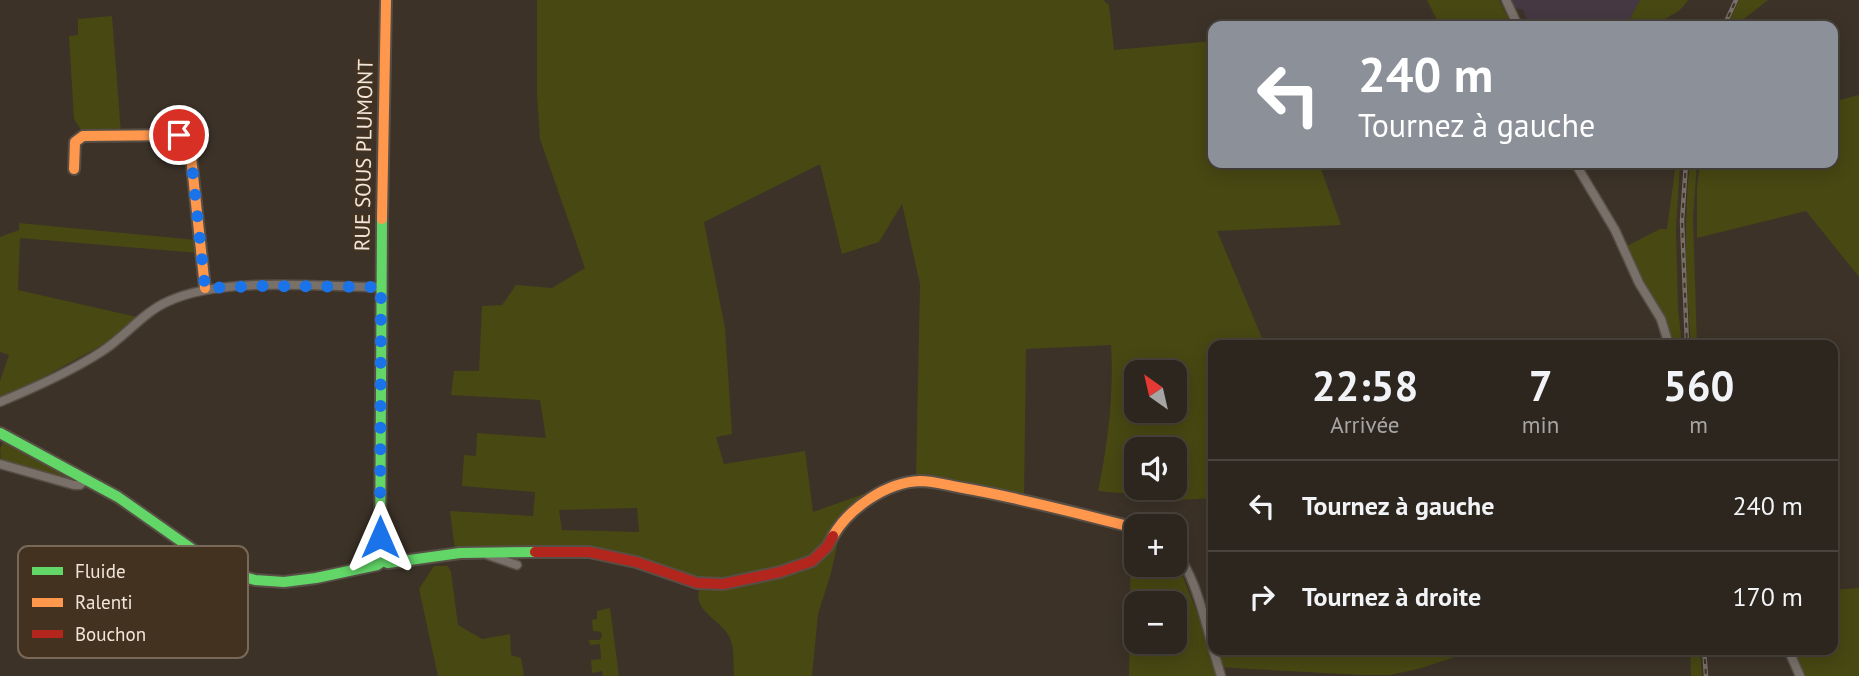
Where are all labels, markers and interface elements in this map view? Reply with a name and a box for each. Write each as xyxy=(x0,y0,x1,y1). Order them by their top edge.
text: 240 m xyxy=(1358,42,1493,106)
icon: left xyxy=(1243,49,1334,140)
street label: RUE SOUS PLUMONT xyxy=(348,58,379,251)
text: Tournez à gauche xyxy=(1358,104,1595,146)
pin xyxy=(149,105,209,165)
icon: arrive xyxy=(160,116,198,154)
text: 22:58 xyxy=(1312,358,1418,413)
text: 7 xyxy=(1529,358,1552,413)
text: 560 xyxy=(1663,358,1734,413)
north arrow xyxy=(1124,360,1186,424)
map controls xyxy=(1124,360,1187,654)
text: Arrivée xyxy=(1330,410,1400,439)
text: min xyxy=(1522,410,1559,439)
text: m xyxy=(1689,410,1708,439)
button: sound xyxy=(1124,437,1187,500)
icon: left xyxy=(1243,487,1281,525)
text: Tournez à gauche xyxy=(1302,489,1494,522)
text: 240 m xyxy=(1732,489,1803,522)
position arrow xyxy=(343,500,417,574)
button: + xyxy=(1124,514,1187,577)
legend xyxy=(18,546,248,658)
text: Fluide xyxy=(75,559,126,583)
icon: right xyxy=(1243,578,1281,616)
text: Tournez à droite xyxy=(1302,580,1481,613)
text: 170 m xyxy=(1732,580,1803,613)
text: Ralenti xyxy=(75,590,133,614)
button: − xyxy=(1124,591,1187,654)
text: Bouchon xyxy=(75,622,146,646)

